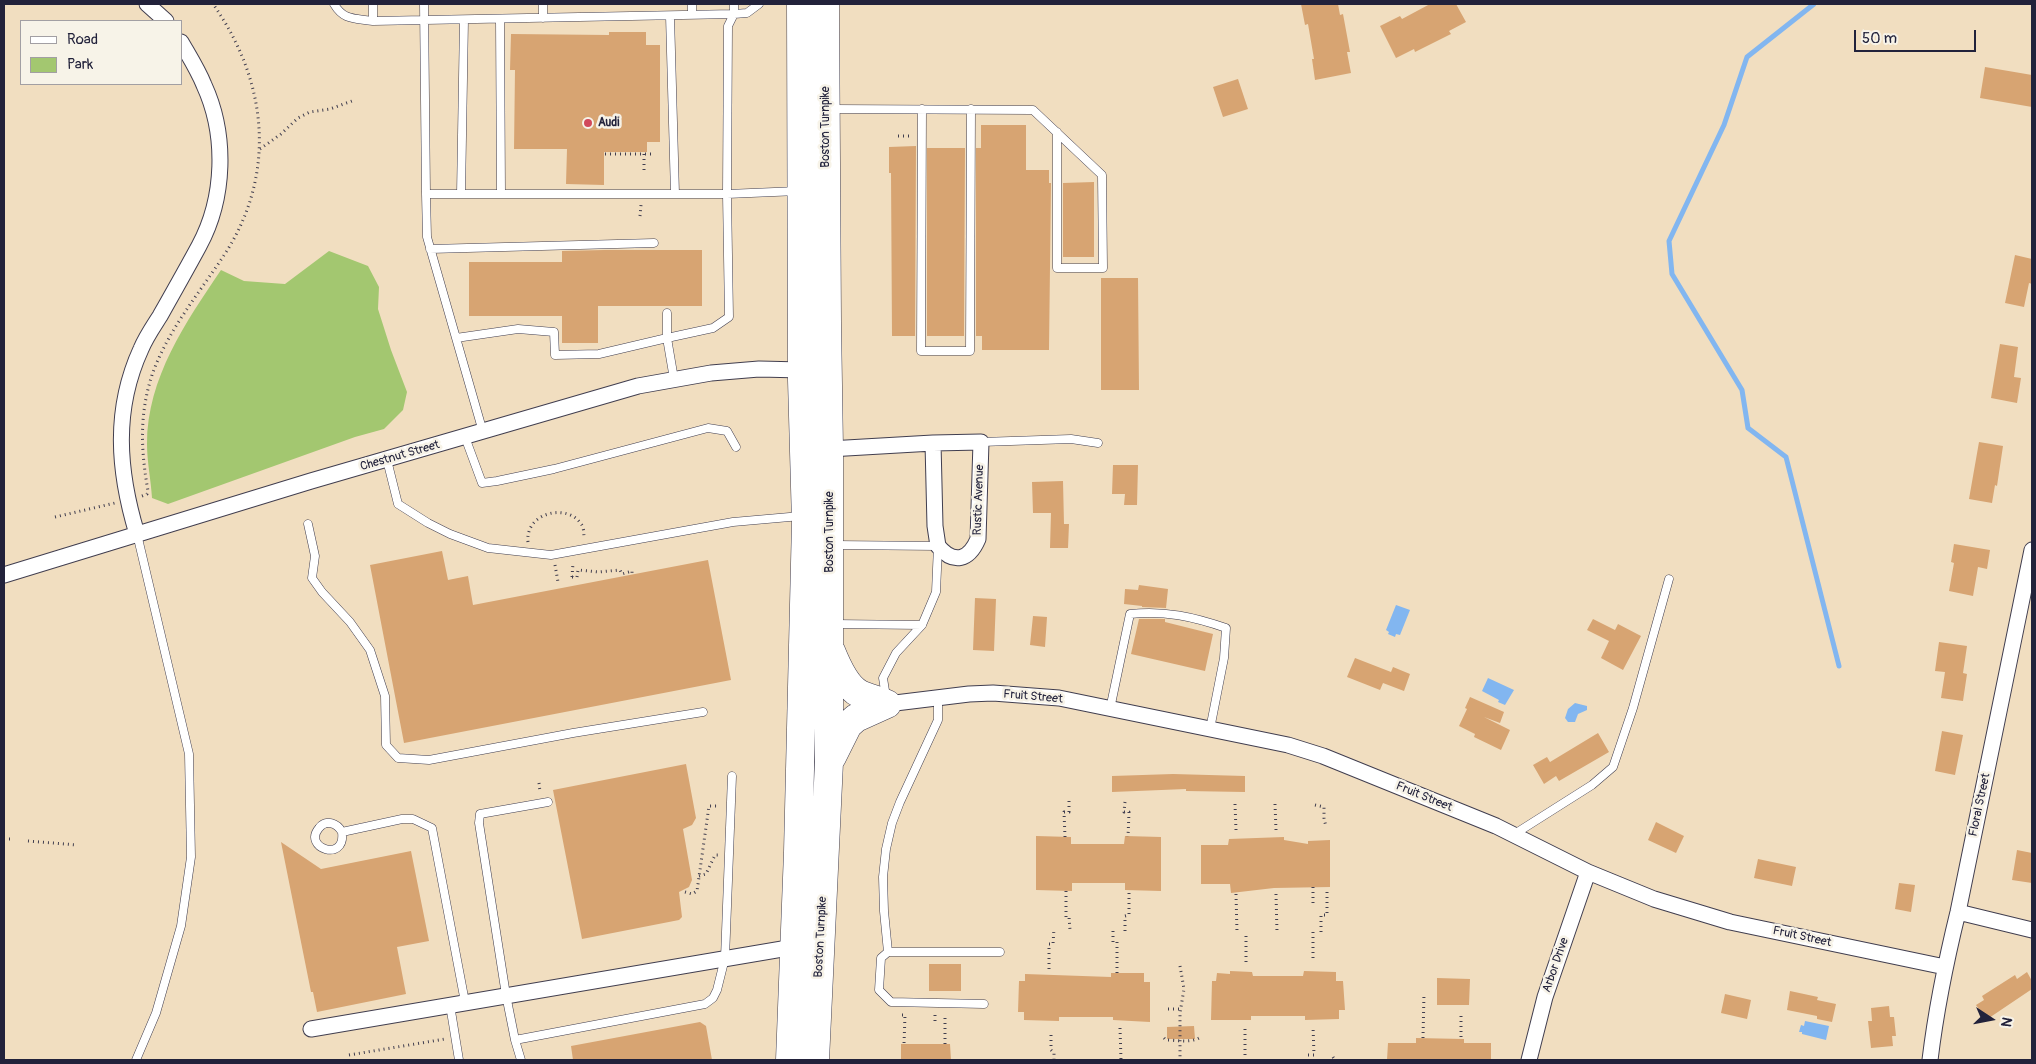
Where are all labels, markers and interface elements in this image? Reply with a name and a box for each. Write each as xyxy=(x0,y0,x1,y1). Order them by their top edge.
legend xyxy=(20,20,182,85)
scale bar xyxy=(1856,20,1978,52)
text: 50 m xyxy=(1862,29,1897,48)
text: Road xyxy=(67,30,98,49)
text: Park xyxy=(67,55,93,74)
street label: Boston Turnpike xyxy=(819,86,833,168)
place label: Audi xyxy=(598,116,619,130)
marker: Audi xyxy=(582,117,594,129)
street label: Chestnut Street xyxy=(359,438,441,474)
street label: Rustic Avenue xyxy=(971,464,987,536)
street label: Boston Turnpike xyxy=(823,491,837,573)
street label: Fruit Street xyxy=(1003,687,1063,707)
street label: Floral Street xyxy=(1966,772,1994,838)
street label: Fruit Street xyxy=(1394,779,1454,815)
street label: Boston Turnpike xyxy=(812,896,830,978)
street label: Fruit Street xyxy=(1771,924,1833,950)
street label: Arbor Drive xyxy=(1540,936,1572,994)
north arrow xyxy=(1966,994,2016,1044)
text: N xyxy=(1997,1016,2015,1028)

